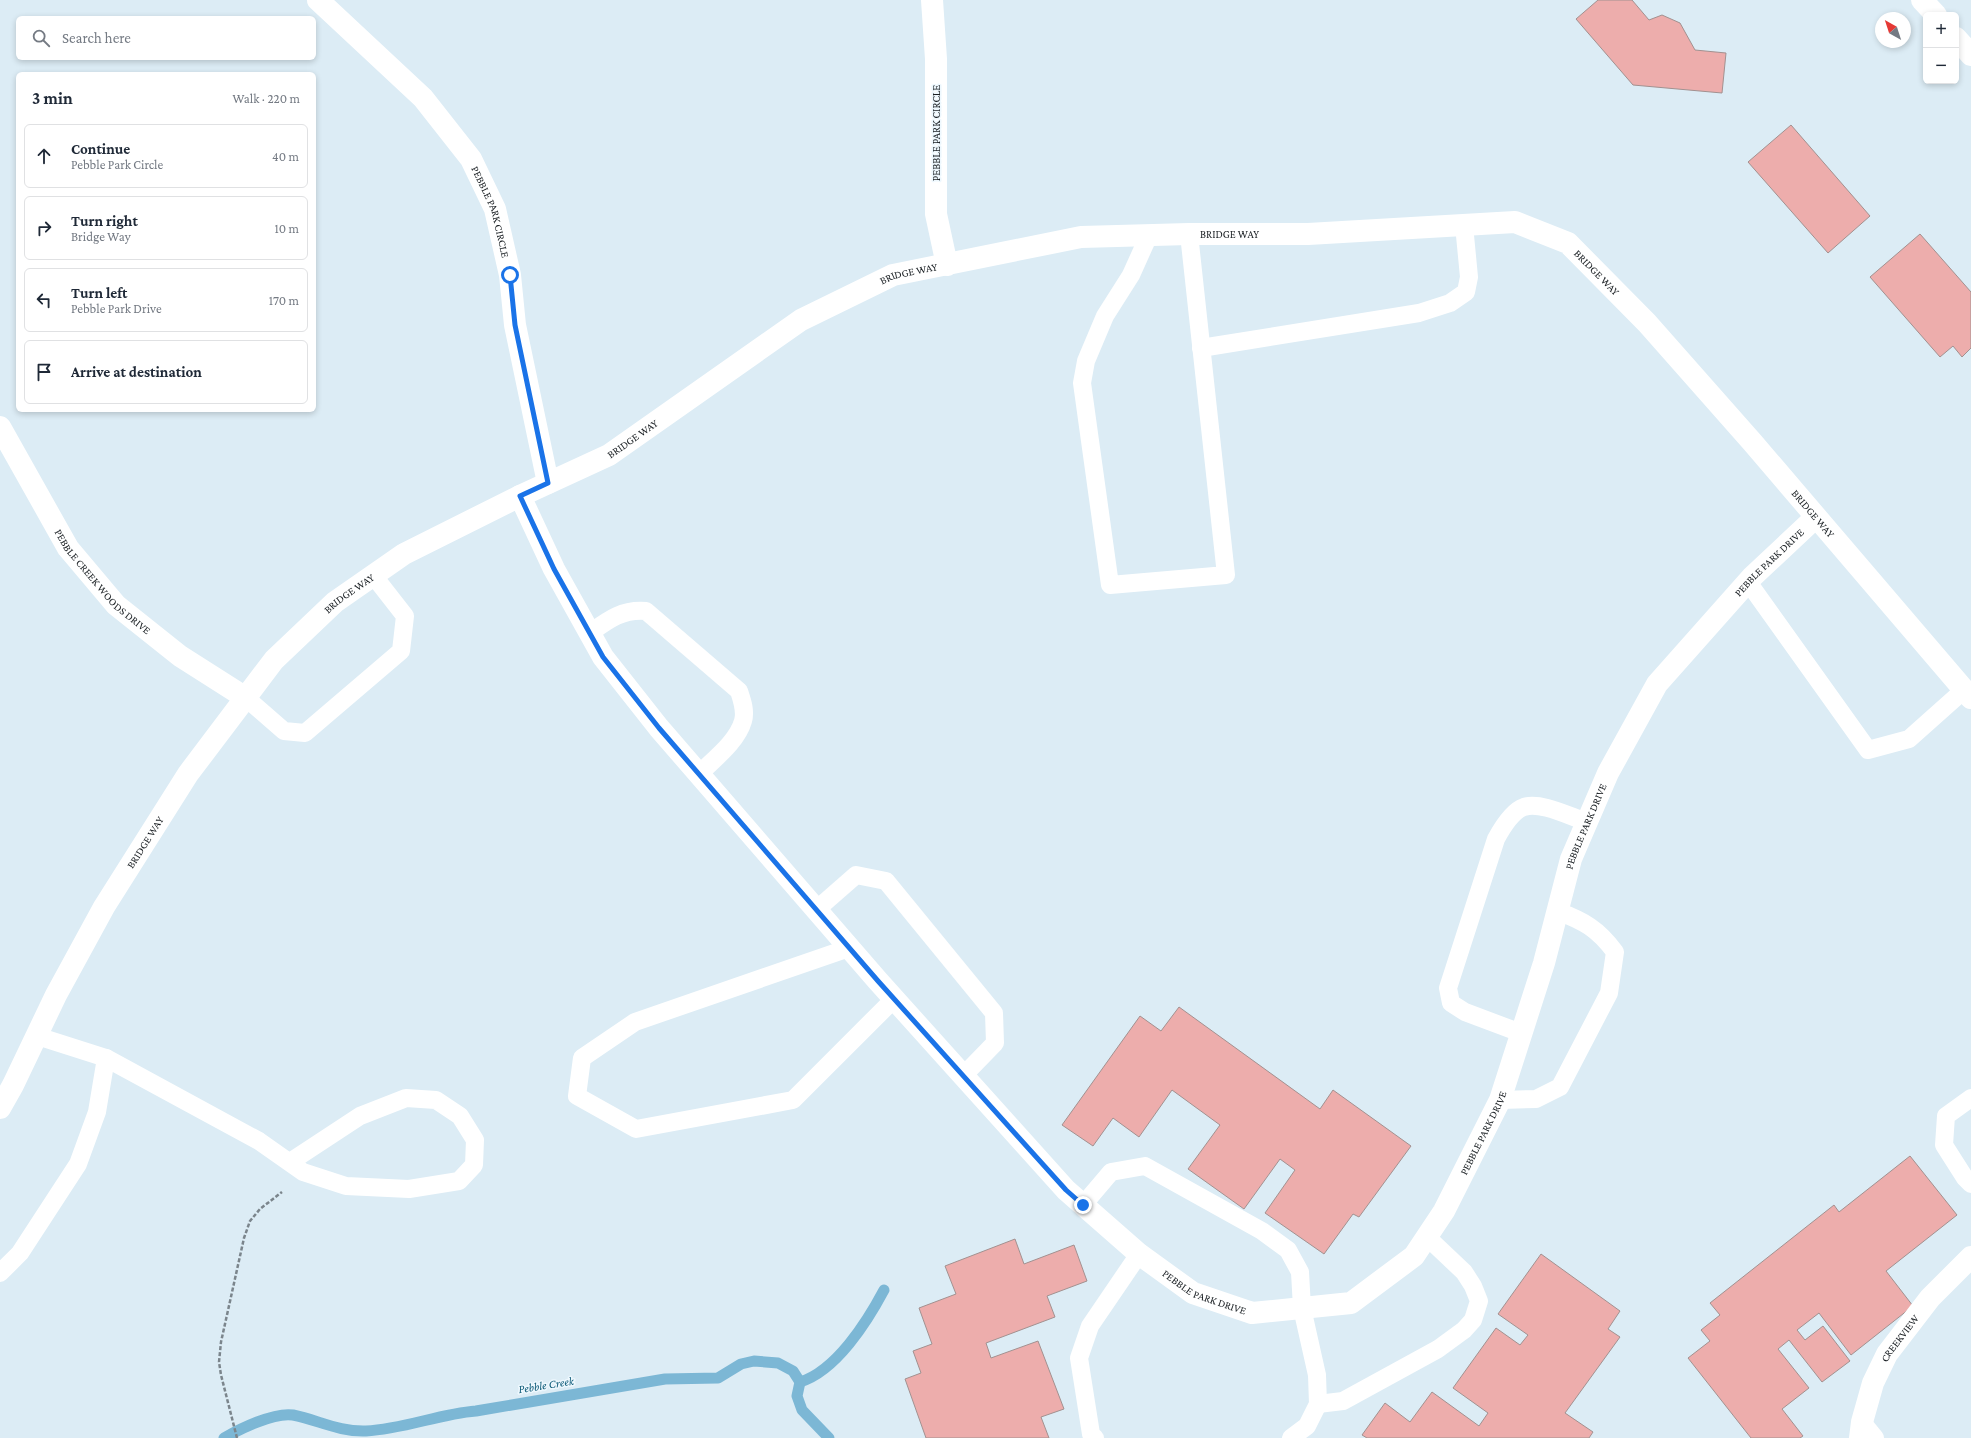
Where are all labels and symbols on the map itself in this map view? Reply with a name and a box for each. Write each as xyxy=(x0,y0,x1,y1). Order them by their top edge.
north arrow xyxy=(1875,12,1911,48)
street label: PEBBLE PARK CIRCLE xyxy=(930,85,942,181)
street label: PEBBLE PARK CIRCLE xyxy=(469,164,512,259)
street label: BRIDGE WAY xyxy=(1200,228,1259,240)
street label: BRIDGE WAY xyxy=(1572,247,1622,298)
street label: BRIDGE WAY xyxy=(878,260,938,287)
route start xyxy=(501,266,519,284)
street label: BRIDGE WAY xyxy=(605,417,660,460)
street label: BRIDGE WAY xyxy=(1789,487,1837,540)
street label: PEBBLE PARK DRIVE xyxy=(1732,526,1806,599)
street label: PEBBLE CREEK WOODS DRIVE xyxy=(52,527,153,636)
street label: BRIDGE WAY xyxy=(321,571,376,615)
street label: PEBBLE PARK DRIVE xyxy=(1563,782,1609,870)
street label: BRIDGE WAY xyxy=(124,814,166,870)
street label: PEBBLE PARK DRIVE xyxy=(1457,1089,1509,1177)
route end xyxy=(1074,1196,1092,1214)
street label: PEBBLE PARK DRIVE xyxy=(1160,1267,1248,1317)
street label: CREEKVIEW xyxy=(1878,1311,1922,1364)
water label: Pebble Creek xyxy=(517,1374,576,1396)

